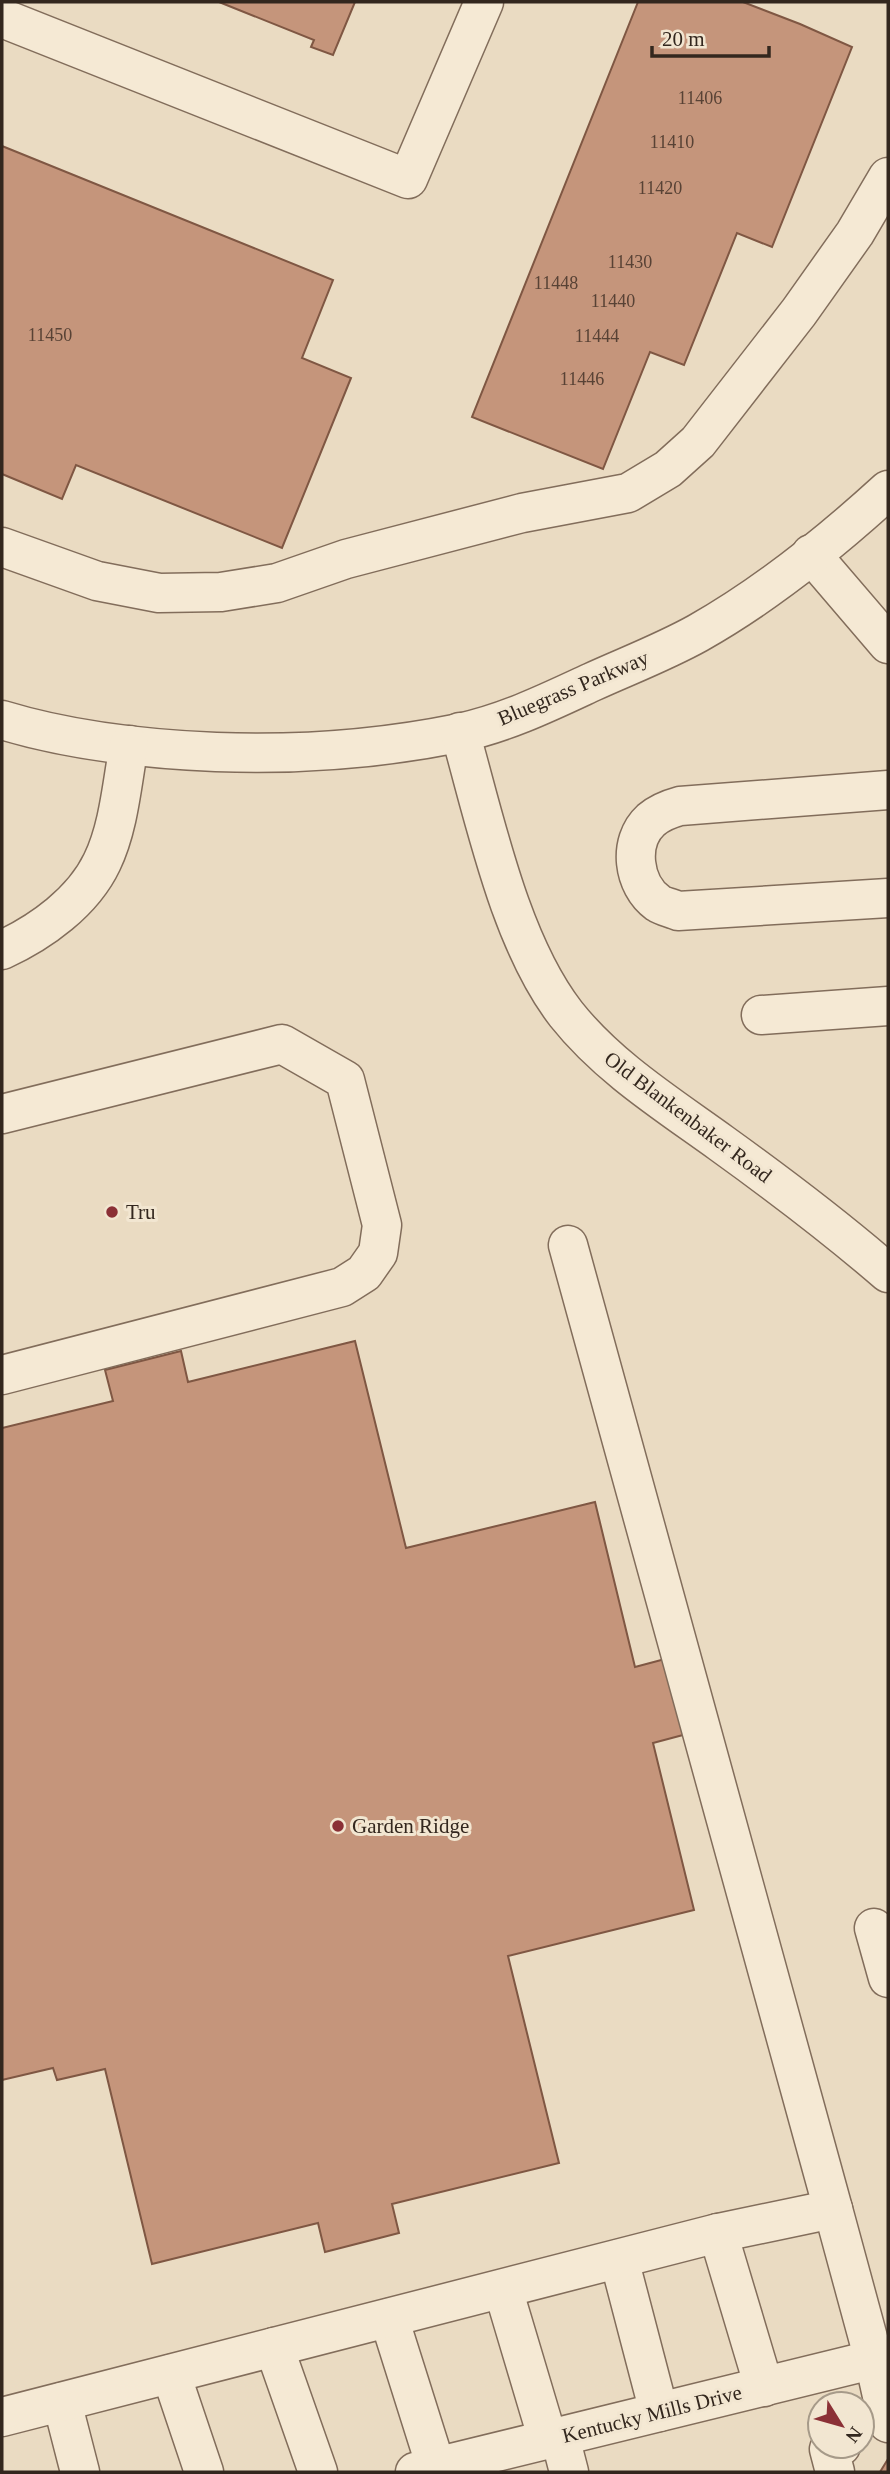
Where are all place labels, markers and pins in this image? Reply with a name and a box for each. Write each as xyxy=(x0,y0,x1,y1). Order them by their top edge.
place label: Tru xyxy=(126,1200,156,1224)
marker: Tru xyxy=(104,1204,120,1220)
place label: Garden Ridge xyxy=(352,1814,469,1838)
marker: Garden Ridge xyxy=(330,1818,346,1834)

